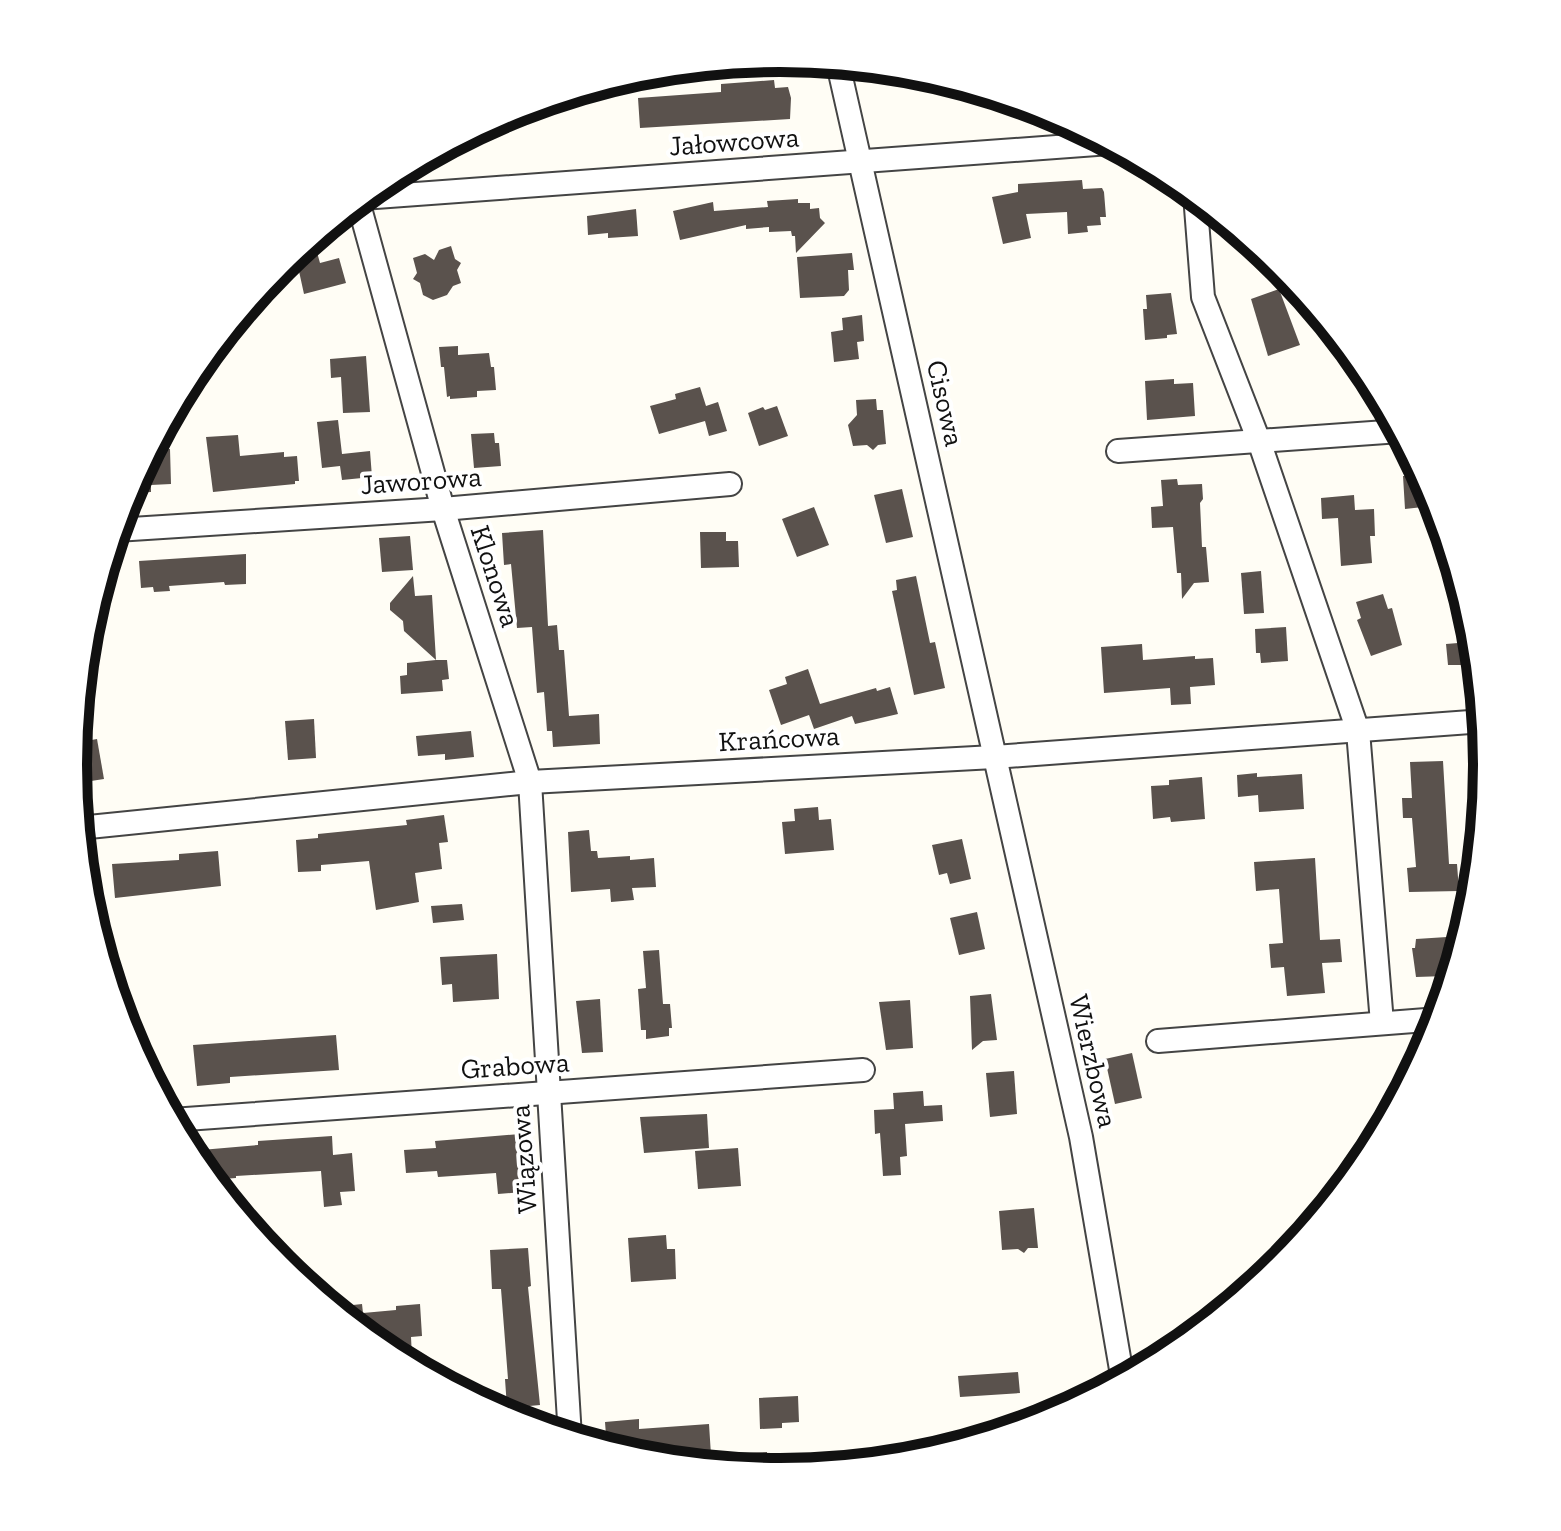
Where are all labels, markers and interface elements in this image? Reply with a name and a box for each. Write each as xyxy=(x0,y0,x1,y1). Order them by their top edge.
street label: Jałowcowa xyxy=(668,120,801,163)
street label: Cisowa xyxy=(920,357,972,450)
street label: Jaworowa xyxy=(359,460,483,501)
street label: Klonowa xyxy=(464,521,528,632)
street label: Krańcowa xyxy=(718,719,841,758)
street label: Wierzbowa xyxy=(1062,991,1125,1131)
street label: Grabowa xyxy=(460,1045,571,1086)
street label: Wiązowa xyxy=(503,1103,544,1215)

